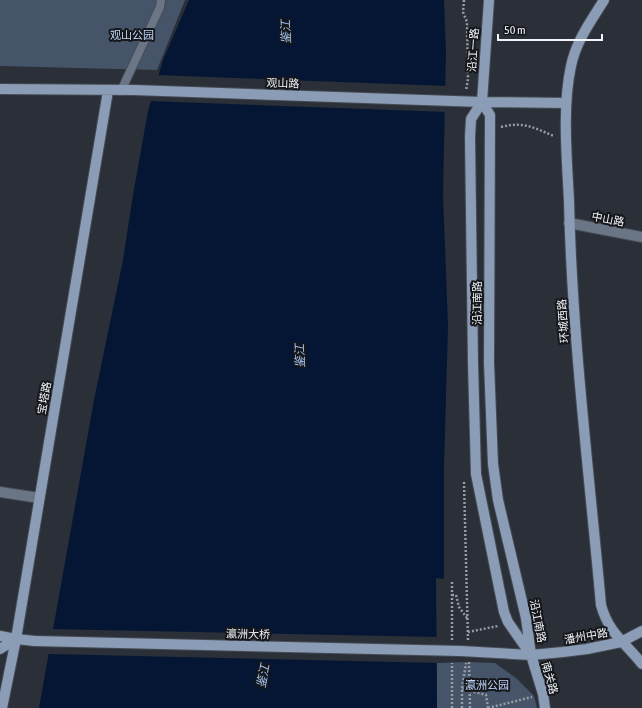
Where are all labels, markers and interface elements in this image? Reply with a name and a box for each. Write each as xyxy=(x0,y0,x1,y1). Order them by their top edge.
scale bar xyxy=(498,16,602,42)
water label: 鉴江 xyxy=(279,18,293,44)
text: 50 m xyxy=(504,23,526,37)
street label: 沿江一路 xyxy=(465,28,481,72)
park label: 观山公园 xyxy=(110,29,154,41)
street label: 观山路 xyxy=(266,76,300,90)
street label: 中山路 xyxy=(591,210,625,228)
street label: 沿江南路 xyxy=(471,281,483,325)
street label: 环城西路 xyxy=(555,299,571,343)
water label: 鉴江 xyxy=(293,342,307,368)
street label: 宝塔路 xyxy=(35,381,53,415)
street label: 沿江南路 xyxy=(528,598,548,644)
street label: 潘州中路 xyxy=(563,626,609,646)
street label: 瀛洲大桥 xyxy=(226,628,270,640)
water label: 鉴江 xyxy=(254,661,273,689)
street label: 南关路 xyxy=(540,661,560,695)
park label: 瀛洲公园 xyxy=(465,679,509,691)

